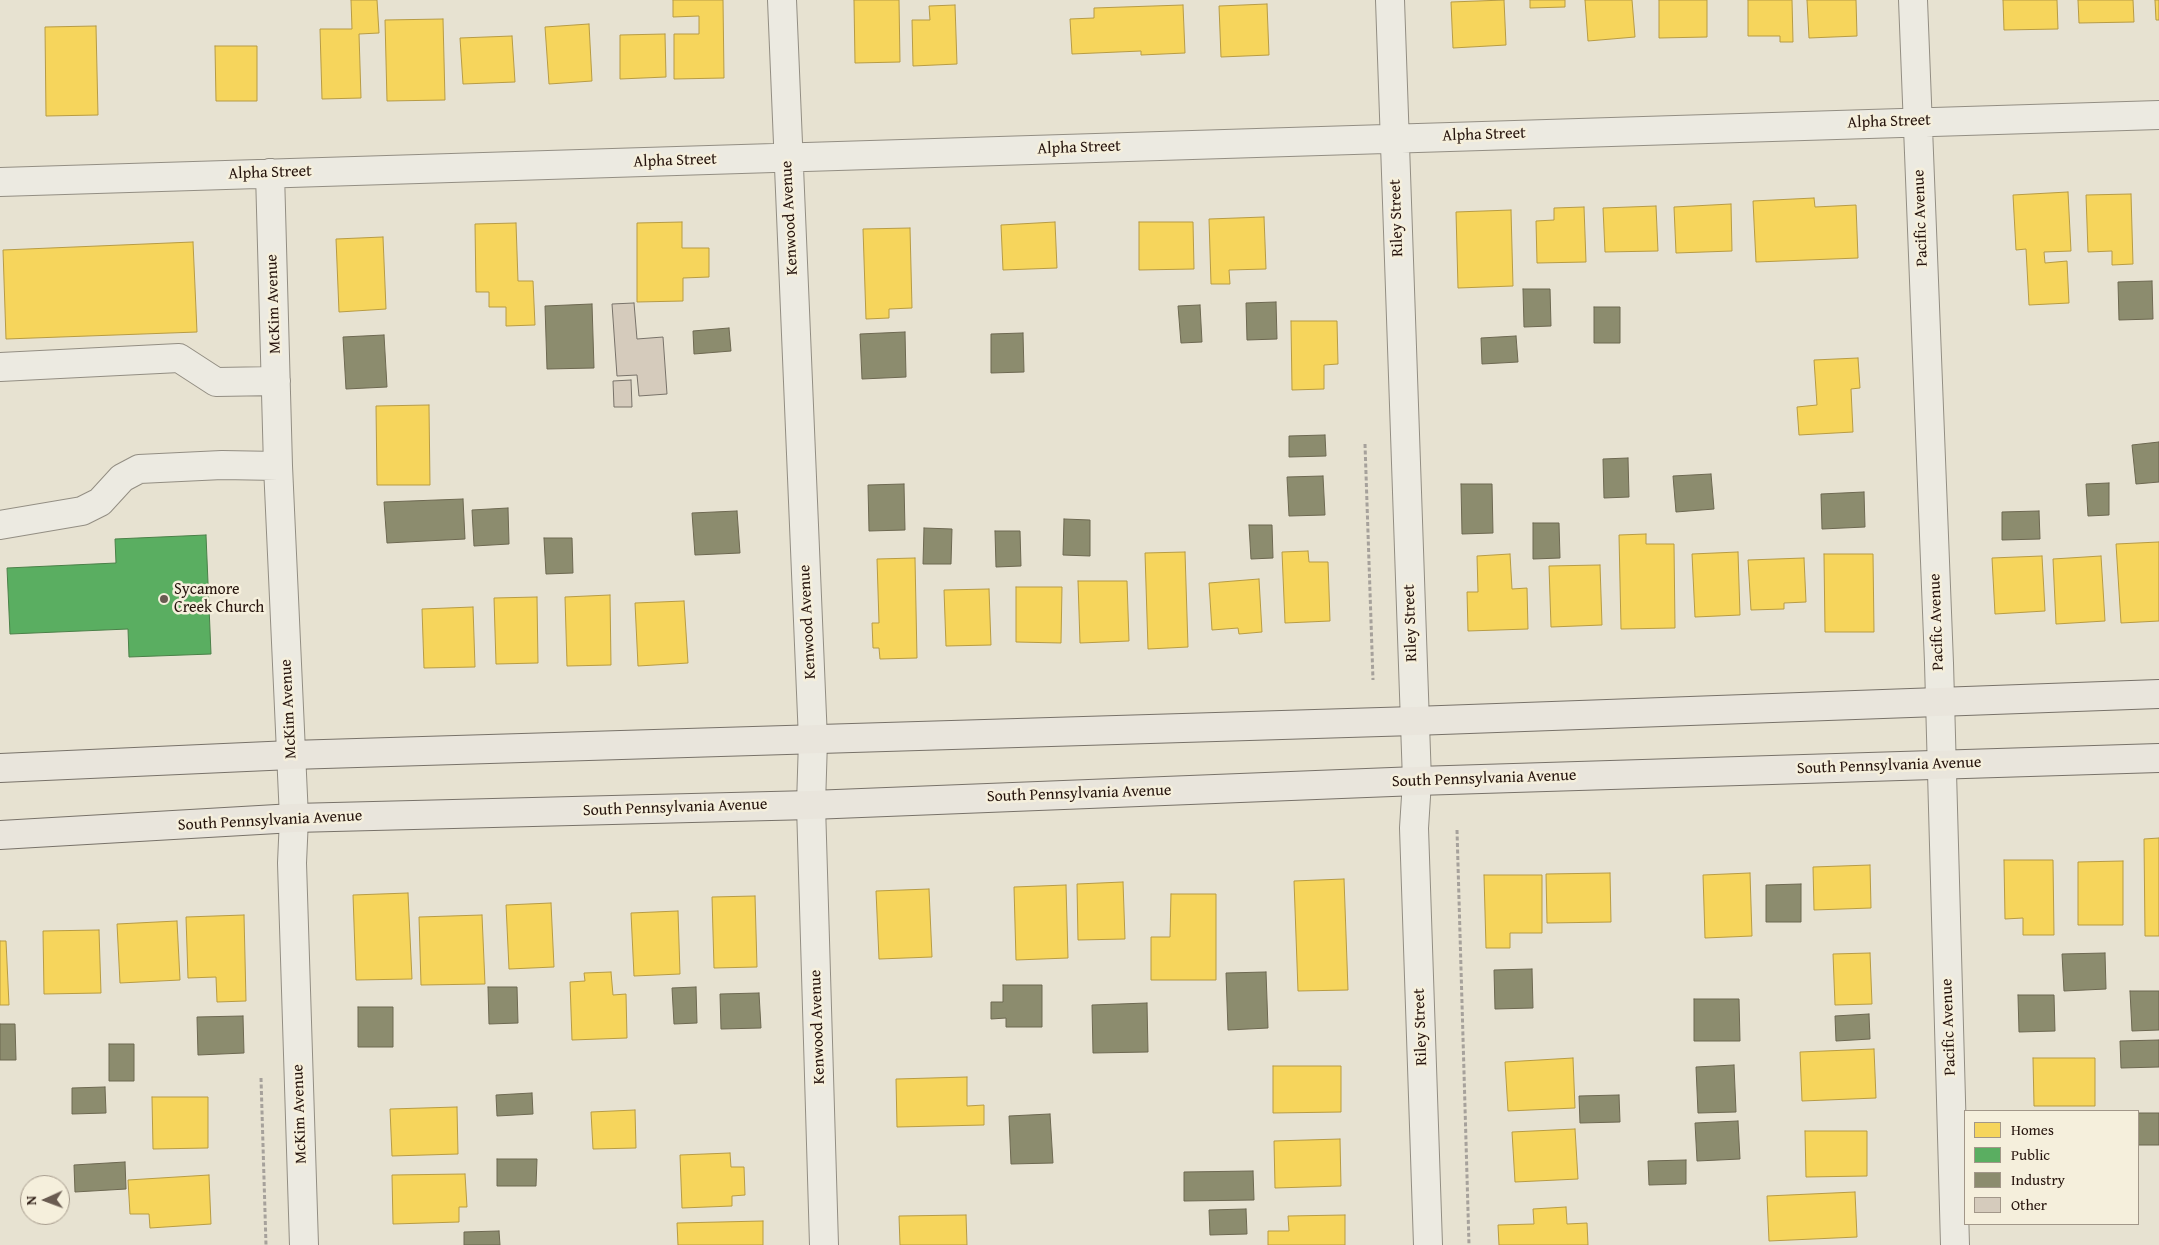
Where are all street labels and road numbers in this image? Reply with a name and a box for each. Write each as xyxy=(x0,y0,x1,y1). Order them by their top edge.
street label: Alpha Street xyxy=(1847,111,1931,133)
street label: Alpha Street xyxy=(1442,124,1526,146)
street label: Alpha Street xyxy=(1037,137,1121,159)
street label: Alpha Street xyxy=(633,150,717,172)
street label: Kenwood Avenue xyxy=(777,160,803,276)
street label: Alpha Street xyxy=(228,162,312,184)
street label: Pacific Avenue xyxy=(1910,169,1932,267)
street label: Riley Street xyxy=(1386,179,1408,257)
street label: McKim Avenue xyxy=(263,254,285,354)
street label: Kenwood Avenue xyxy=(795,564,821,680)
street label: Pacific Avenue xyxy=(1926,573,1948,671)
street label: Riley Street xyxy=(1400,584,1422,662)
street label: McKim Avenue xyxy=(277,659,301,759)
street label: South Pennsylvania Avenue xyxy=(1796,753,1982,779)
street label: South Pennsylvania Avenue xyxy=(1391,766,1577,792)
street label: South Pennsylvania Avenue xyxy=(986,781,1172,807)
street label: South Pennsylvania Avenue xyxy=(582,795,768,821)
street label: South Pennsylvania Avenue xyxy=(177,807,363,835)
street label: Kenwood Avenue xyxy=(806,969,830,1085)
street label: Pacific Avenue xyxy=(1938,978,1960,1076)
street label: Riley Street xyxy=(1410,988,1432,1066)
street label: McKim Avenue xyxy=(289,1064,311,1164)

